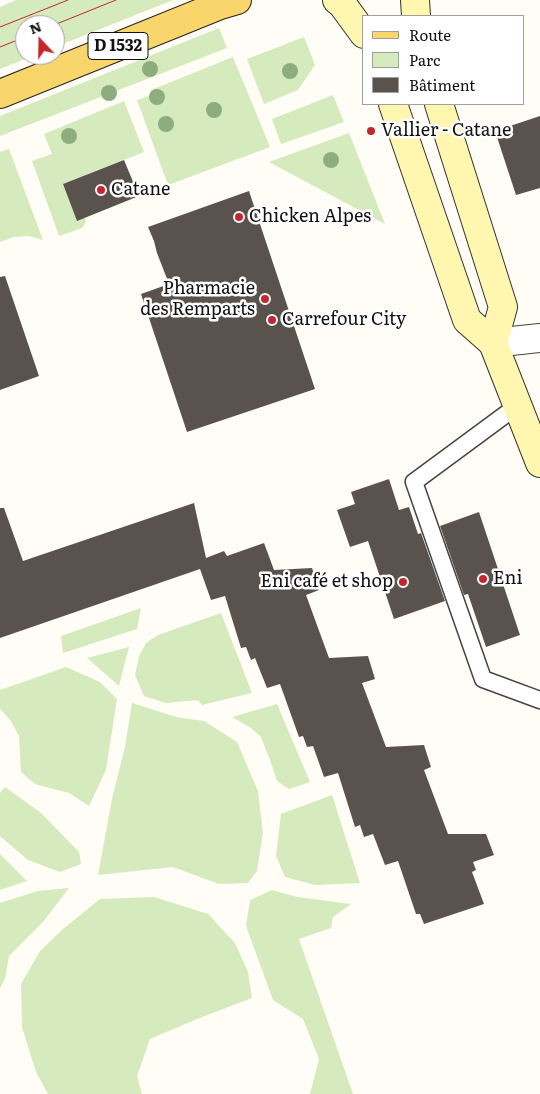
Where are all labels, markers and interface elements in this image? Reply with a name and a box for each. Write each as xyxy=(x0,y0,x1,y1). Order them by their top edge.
north arrow xyxy=(15,15,65,65)
text: N xyxy=(26,15,44,38)
legend xyxy=(362,15,525,105)
text: Route xyxy=(409,23,451,46)
road number: D 1532 xyxy=(88,32,148,59)
text: Parc xyxy=(409,48,440,71)
text: Bâtiment xyxy=(409,73,475,96)
place label: Vallier - Catane xyxy=(381,120,511,142)
marker: Vallier - Catane xyxy=(365,125,377,137)
place label: Catane xyxy=(111,179,170,201)
marker: Catane xyxy=(95,184,107,196)
place label: Chicken Alpes xyxy=(249,206,371,228)
marker: Chicken Alpes xyxy=(233,211,245,223)
place label: Pharmacie des Remparts xyxy=(140,278,255,320)
marker: Pharmacie des Remparts xyxy=(259,293,271,305)
place label: Carrefour City xyxy=(282,309,406,331)
marker: Carrefour City xyxy=(266,314,278,326)
place label: Eni xyxy=(493,568,522,590)
place label: Eni café et shop xyxy=(260,571,393,593)
marker: Eni xyxy=(477,573,489,585)
marker: Eni café et shop xyxy=(397,576,409,588)

